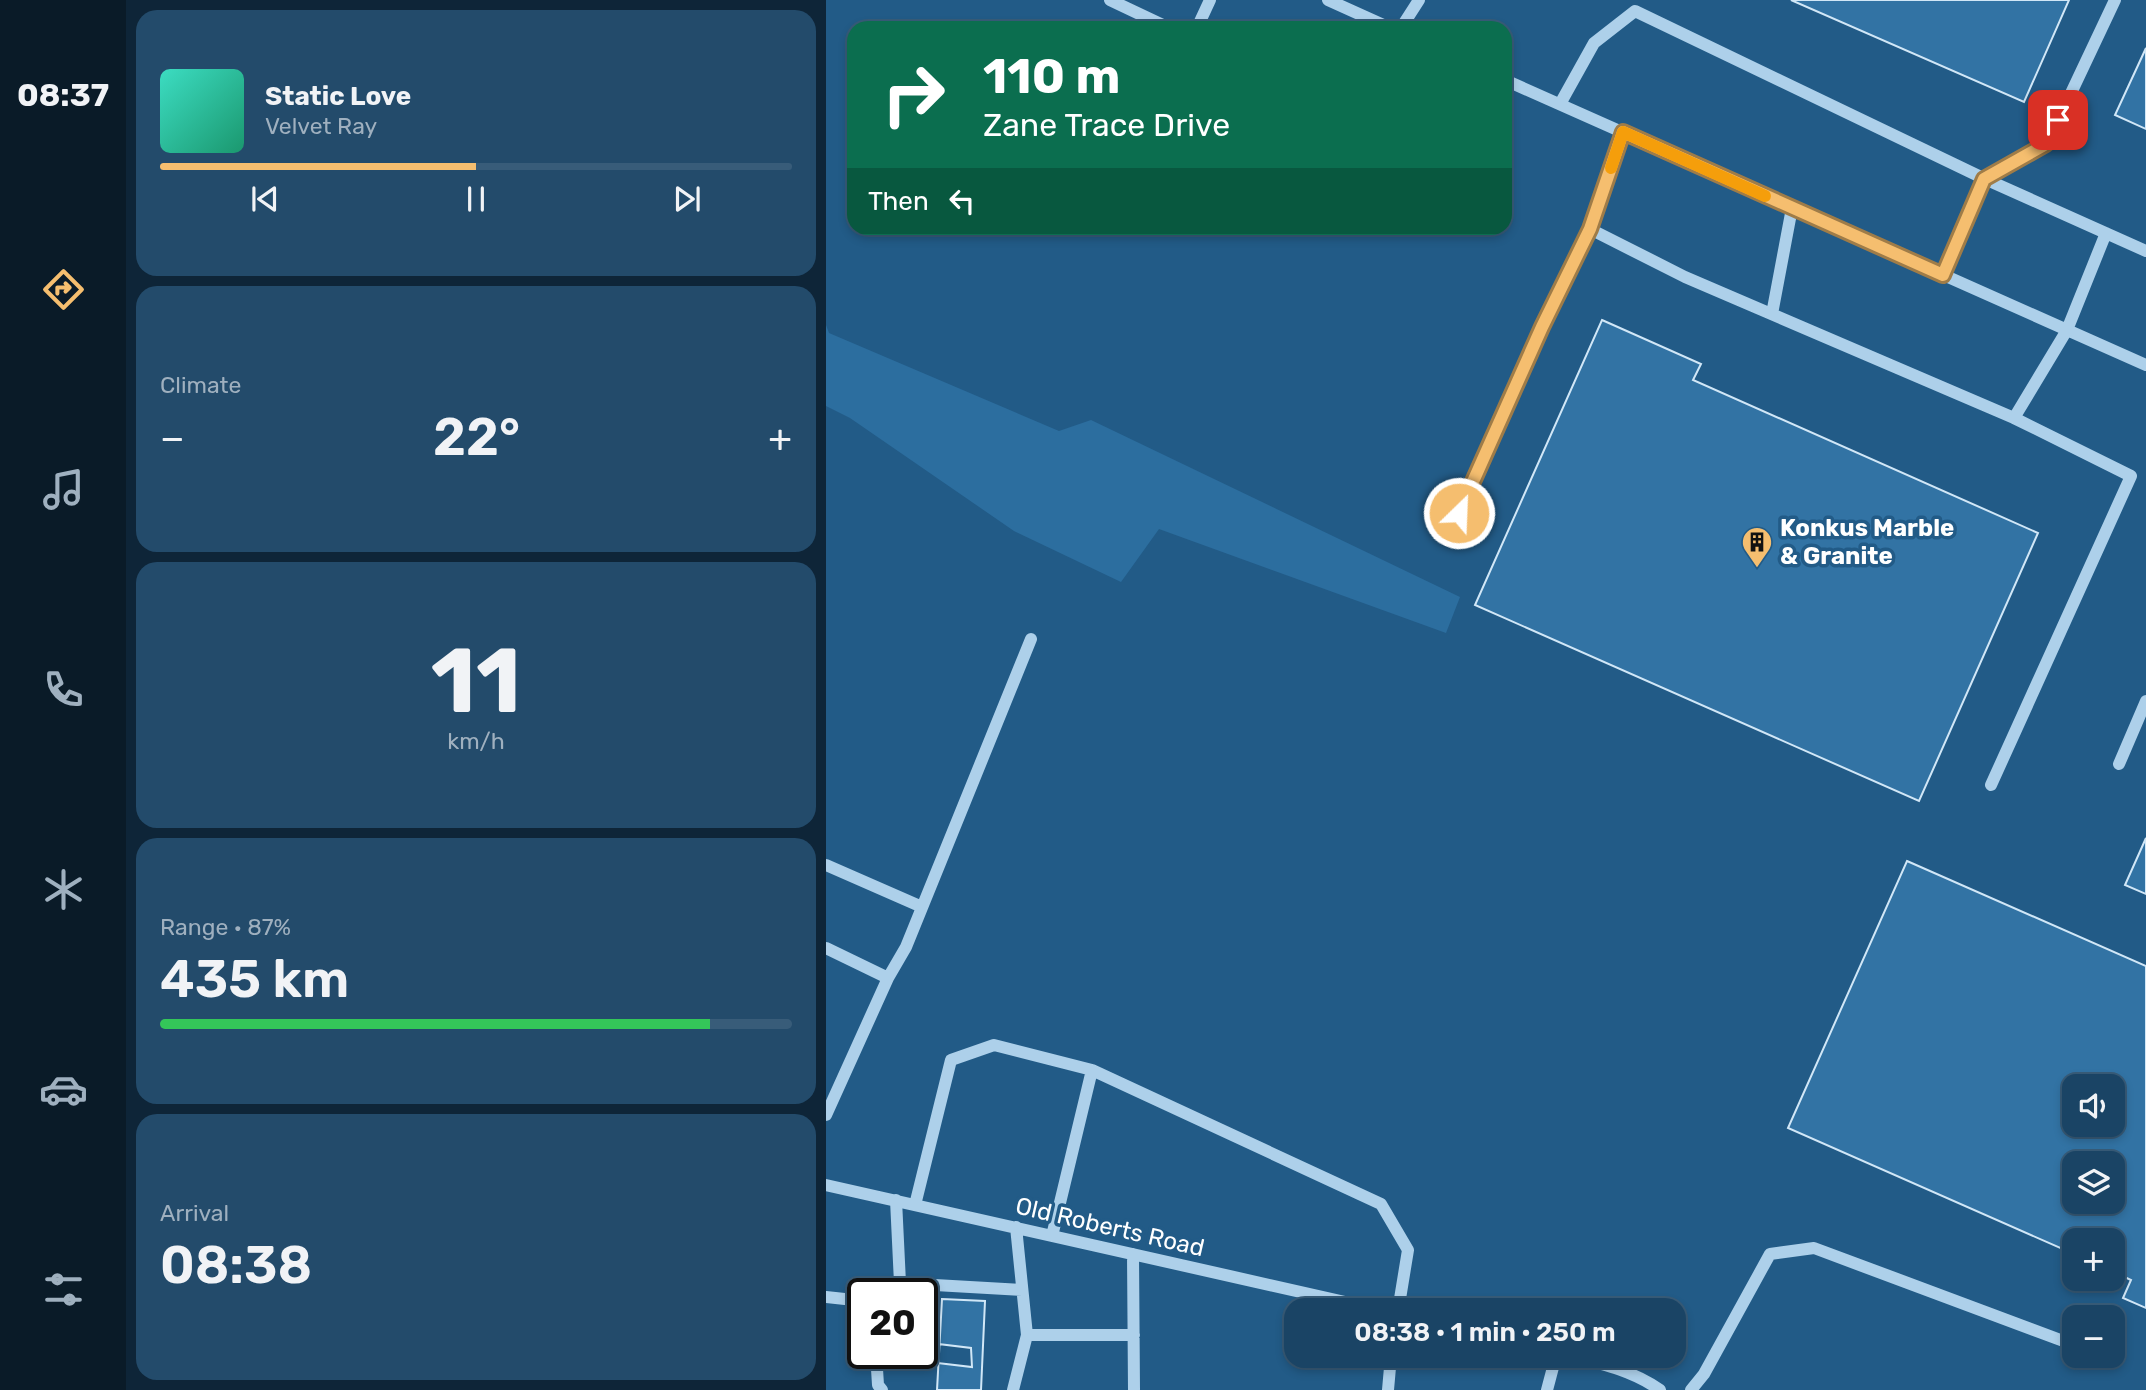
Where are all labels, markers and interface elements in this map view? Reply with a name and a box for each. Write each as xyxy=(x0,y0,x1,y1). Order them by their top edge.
text: 110 m xyxy=(983,47,1120,105)
icon: right xyxy=(868,49,959,140)
text: 08:37 xyxy=(17,76,109,114)
text: Static Love xyxy=(265,81,411,112)
pin xyxy=(2028,90,2088,150)
icon: arrive xyxy=(2039,101,2077,139)
text: Zane Trace Drive xyxy=(983,106,1230,144)
text: Velvet Ray xyxy=(265,112,377,140)
icon: previous xyxy=(246,180,284,218)
icon: pause xyxy=(457,180,495,218)
icon: next xyxy=(668,180,706,218)
icon: left xyxy=(943,182,981,220)
text: Then xyxy=(868,186,929,217)
icon: directions xyxy=(39,265,88,314)
text: Climate xyxy=(160,371,241,399)
text: 22° xyxy=(433,406,520,468)
text: − xyxy=(160,415,185,461)
text: + xyxy=(768,415,792,461)
icon: music xyxy=(39,465,88,514)
position arrow xyxy=(1422,476,1496,550)
place label: Konkus Marble & Granite xyxy=(1780,514,1954,570)
building icon: Konkus Marble & Granite xyxy=(1740,525,1774,569)
text: 11 xyxy=(431,627,521,735)
icon: phone xyxy=(39,665,88,714)
text: km/h xyxy=(447,727,505,755)
icon: climate xyxy=(39,865,88,914)
text: Range · 87% xyxy=(160,913,291,941)
text: 435 km xyxy=(160,948,349,1010)
icon: car xyxy=(39,1065,88,1114)
map controls xyxy=(2062,1074,2125,1368)
button: sound xyxy=(2062,1074,2125,1137)
button: layers xyxy=(2062,1151,2125,1214)
street label: Old Roberts Road xyxy=(1013,1192,1207,1262)
text: Arrival xyxy=(160,1199,229,1227)
button: + xyxy=(2062,1228,2125,1291)
text: 08:38 xyxy=(160,1234,312,1296)
icon: filters xyxy=(39,1265,88,1314)
speed limit sign: 20 xyxy=(847,1278,938,1369)
button: − xyxy=(2062,1305,2125,1368)
text: 08:38 · 1 min · 250 m xyxy=(1354,1317,1616,1348)

